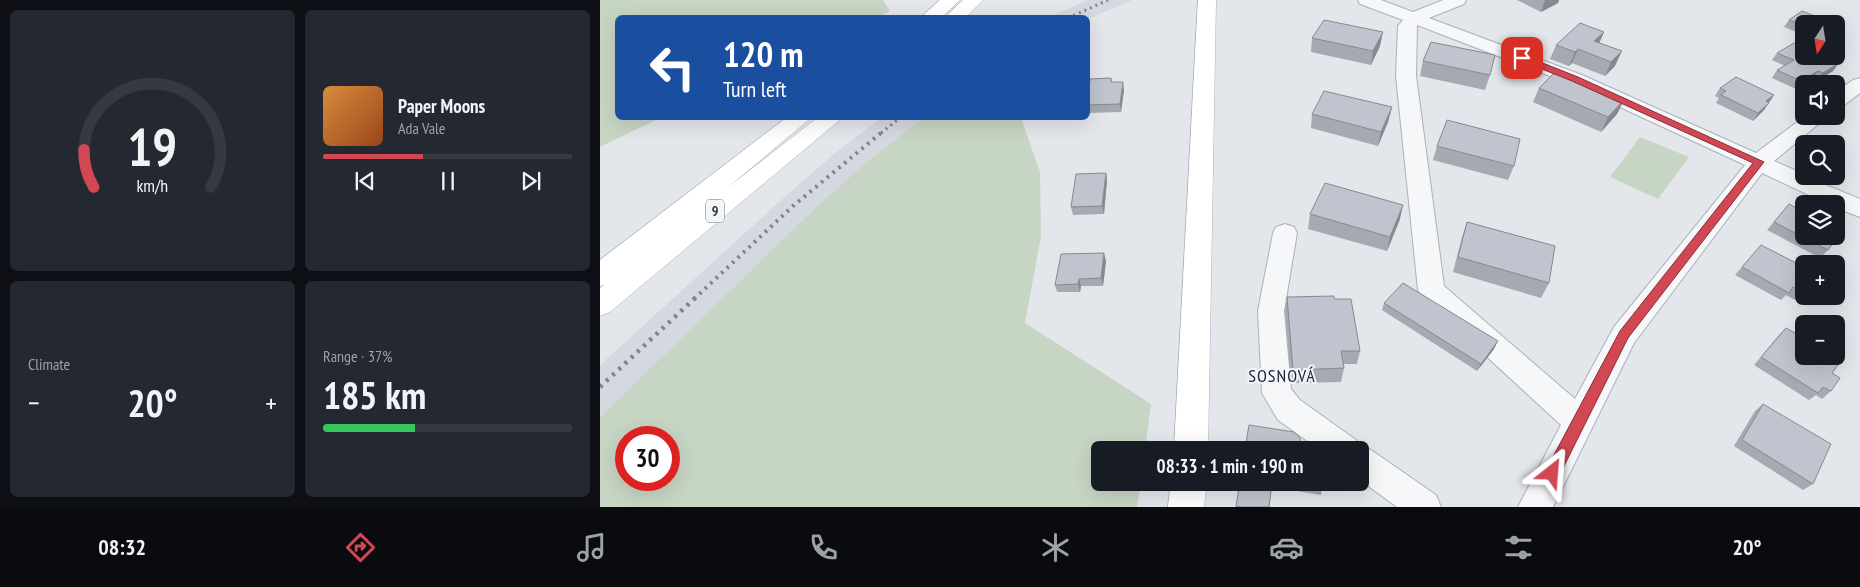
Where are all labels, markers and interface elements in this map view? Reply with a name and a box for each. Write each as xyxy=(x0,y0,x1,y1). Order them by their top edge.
north arrow xyxy=(1795,15,1845,65)
map controls xyxy=(1795,15,1845,365)
text: 120 m xyxy=(723,31,804,77)
icon: left xyxy=(640,35,705,100)
pin xyxy=(1501,37,1543,79)
icon: arrive xyxy=(1508,44,1536,72)
text: Turn left xyxy=(723,75,787,103)
button: sound xyxy=(1795,75,1845,125)
text: Paper Moons xyxy=(398,94,485,118)
text: 19 xyxy=(128,113,177,180)
text: Ada Vale xyxy=(398,118,445,138)
button: search xyxy=(1795,135,1845,185)
icon: previous xyxy=(351,167,379,195)
icon: pause xyxy=(434,167,462,195)
icon: next xyxy=(517,167,545,195)
text: km/h xyxy=(137,174,168,197)
button: layers xyxy=(1795,195,1845,245)
road number: 9 xyxy=(706,200,724,222)
button: + xyxy=(1795,255,1845,305)
button: − xyxy=(1795,315,1845,365)
text: Range · 37% xyxy=(323,346,392,366)
text: Climate xyxy=(28,354,70,374)
district label: SOSNOVÁ xyxy=(1248,364,1316,387)
text: 185 km xyxy=(323,370,426,419)
text: 20° xyxy=(127,378,178,427)
text: − xyxy=(28,384,40,421)
text: + xyxy=(265,384,277,421)
speed limit sign: 30 xyxy=(615,426,680,491)
position arrow xyxy=(1525,446,1577,498)
text: 08:33 · 1 min · 190 m xyxy=(1157,454,1303,478)
icon: directions xyxy=(343,530,378,565)
icon: music xyxy=(574,530,609,565)
icon: phone xyxy=(806,530,841,565)
icon: climate xyxy=(1038,530,1073,565)
icon: car xyxy=(1269,530,1304,565)
icon: filters xyxy=(1501,530,1536,565)
text: 08:32 xyxy=(98,533,146,561)
text: 20° xyxy=(1733,533,1762,561)

